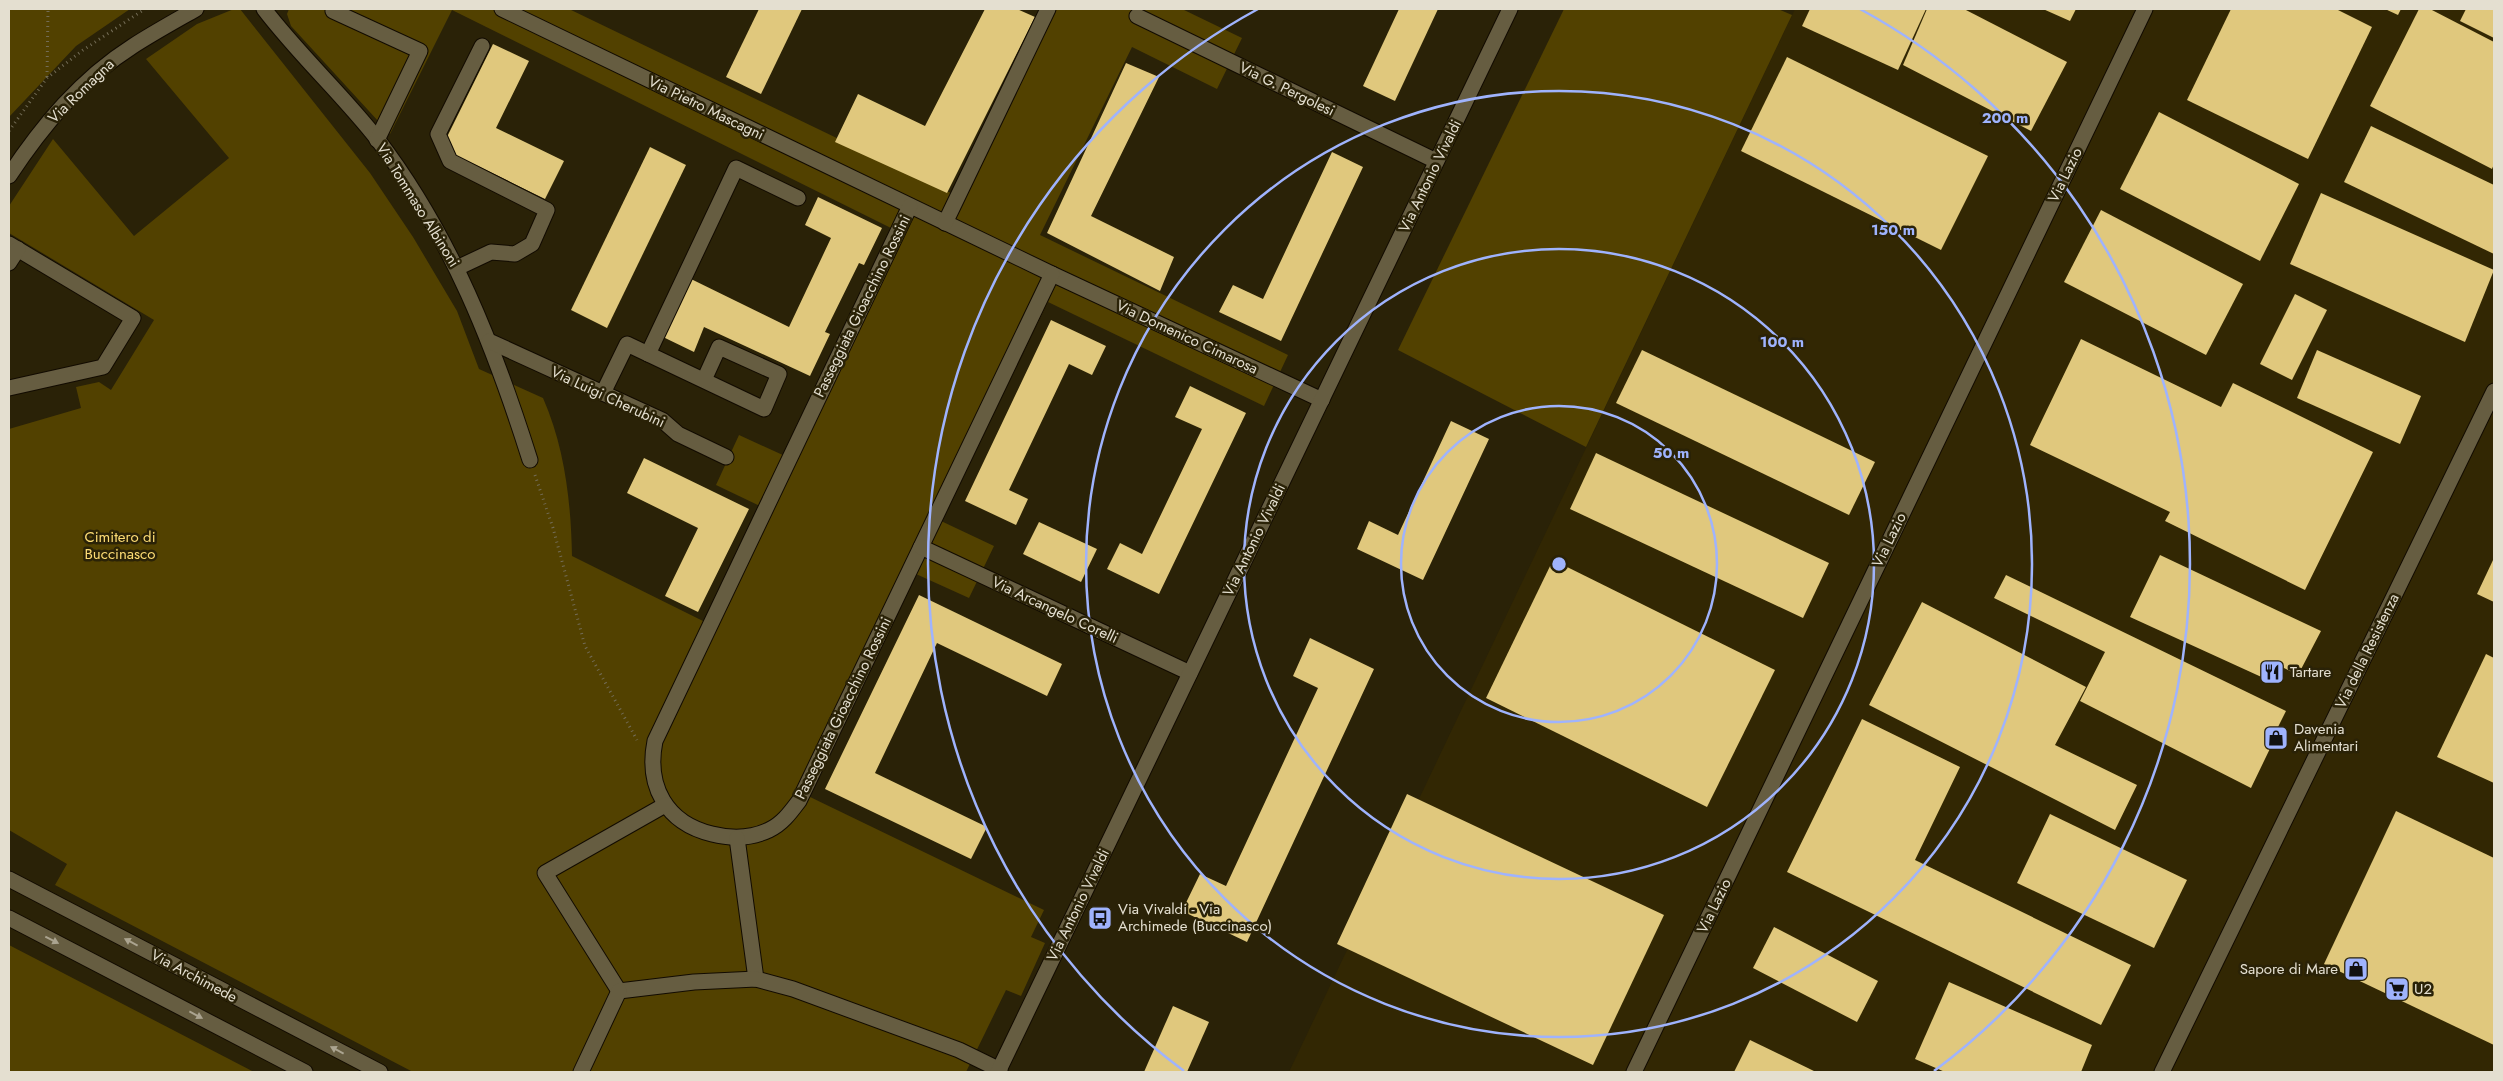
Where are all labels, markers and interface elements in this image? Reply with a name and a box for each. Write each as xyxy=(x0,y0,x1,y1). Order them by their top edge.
street label: Via Romagna xyxy=(43,54,119,128)
street label: Via G. Pergolesi xyxy=(1235,56,1339,122)
street label: Via Pietro Mascagni xyxy=(644,70,768,146)
text: 200 m xyxy=(1982,107,2028,129)
street label: Via Antonio Vivaldi xyxy=(1393,116,1467,236)
street label: Via Tommaso Albinoni xyxy=(371,139,465,271)
street label: Via Lazio xyxy=(2042,144,2088,206)
street label: Passeggiata Gioacchino Rossini xyxy=(808,211,916,401)
text: 150 m xyxy=(1871,219,1915,241)
street label: Via Domenico Cimarosa xyxy=(1112,294,1262,380)
text: 100 m xyxy=(1760,331,1804,353)
street label: Via Luigi Cherubini xyxy=(547,361,669,433)
text: 50 m xyxy=(1653,442,1689,464)
street label: Via Antonio Vivaldi xyxy=(1217,480,1291,600)
street label: Via Lazio xyxy=(1866,509,1912,571)
park label: Cimitero di Buccinasco xyxy=(84,526,156,565)
centre of rings xyxy=(1550,555,1568,573)
street label: Via Arcangelo Corelli xyxy=(988,571,1122,649)
street label: Via della Resistenza xyxy=(2330,590,2404,712)
street label: Passeggiata Gioacchino Rossini xyxy=(789,613,897,803)
restaurant icon: Tartare xyxy=(2259,659,2285,685)
place label: Tartare xyxy=(2290,661,2332,683)
place label: Davenia Alimentari xyxy=(2294,718,2358,757)
shop icon: Davenia Alimentari xyxy=(2263,725,2289,751)
street label: Via Antonio Vivaldi xyxy=(1041,845,1115,965)
street label: Via Lazio xyxy=(1691,875,1737,937)
place label: Via Vivaldi - Via Archimede (Buccinasco) xyxy=(1118,898,1272,937)
bus stop icon: Via Vivaldi - Via Archimede (Buccinasco) xyxy=(1087,905,1113,931)
one-way arrow xyxy=(45,936,59,944)
one-way arrow xyxy=(123,938,138,946)
street label: Via Archimede xyxy=(147,944,241,1008)
shop icon: Sapore di Mare xyxy=(2343,956,2369,982)
place label: Sapore di Mare xyxy=(2240,958,2338,980)
supermarket icon: U2 xyxy=(2384,976,2410,1002)
place label: U2 xyxy=(2414,978,2432,1000)
one-way arrow xyxy=(189,1011,203,1019)
one-way arrow xyxy=(330,1046,344,1054)

